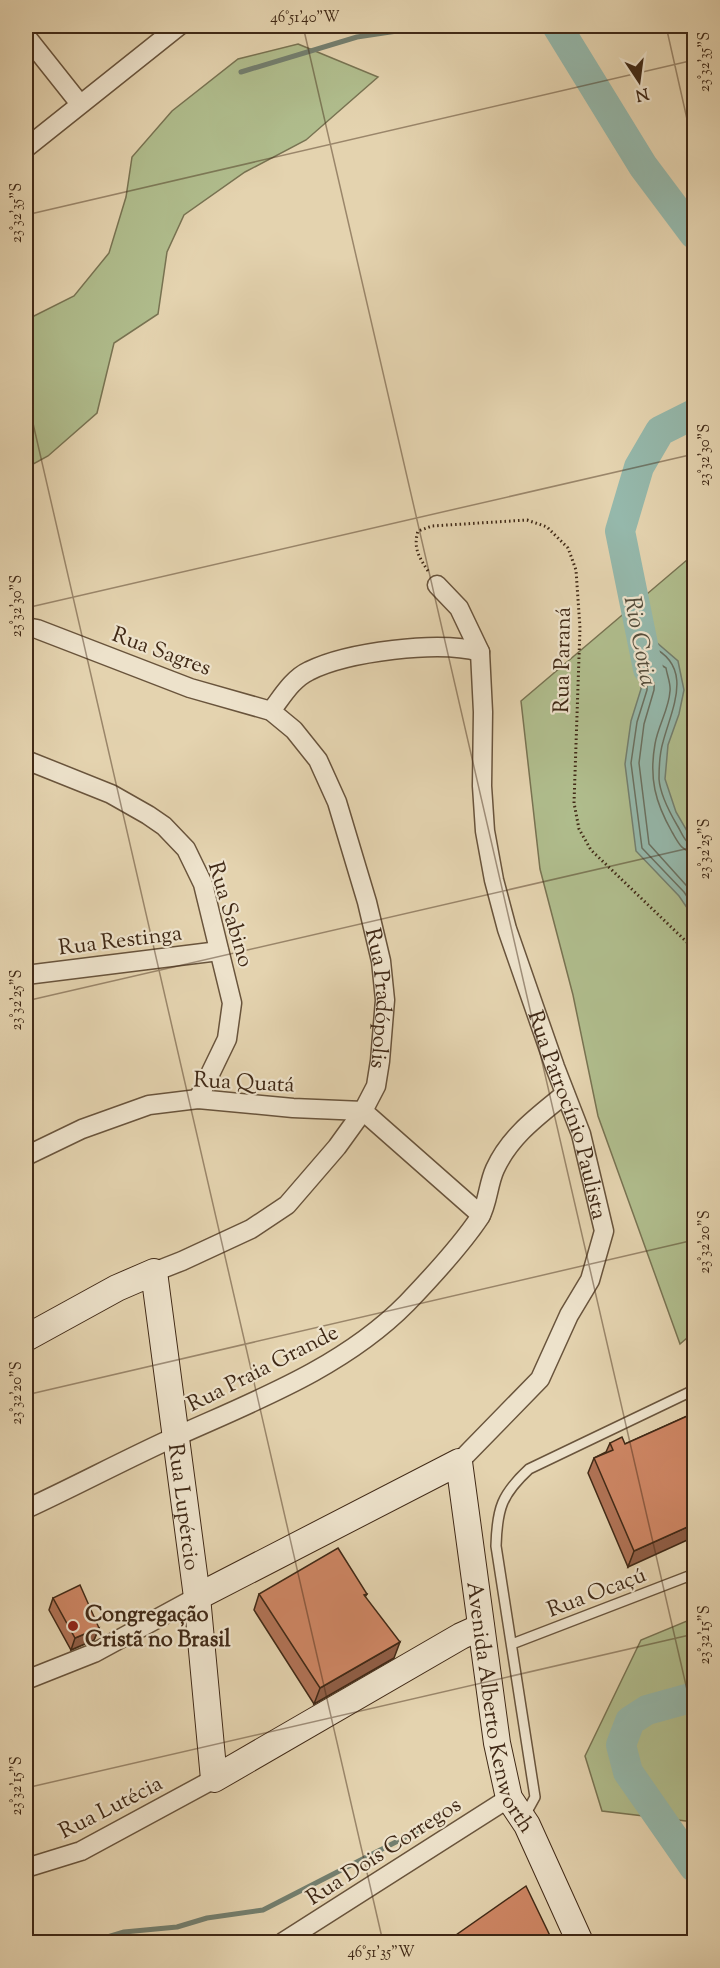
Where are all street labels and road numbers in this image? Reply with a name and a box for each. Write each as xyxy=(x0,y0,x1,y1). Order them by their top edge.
street label: Rua Paraná xyxy=(547,607,581,713)
street label: Rua Sagres xyxy=(107,620,215,686)
street label: Rua Sabino xyxy=(198,858,260,972)
street label: Rua Restinga xyxy=(57,919,184,965)
street label: Rua Pradópolis xyxy=(355,925,398,1071)
street label: Rua Patrocínio Paulista xyxy=(518,1007,614,1223)
street label: Rua Quatá xyxy=(192,1065,295,1103)
street label: Rua Praia Grande xyxy=(182,1318,345,1422)
street label: Rua Lupércio xyxy=(158,1442,206,1573)
street label: Rua Ocaçú xyxy=(543,1560,652,1627)
street label: Avenida Alberto Kenworth xyxy=(456,1580,541,1840)
street label: Rua Lutécia xyxy=(54,1769,169,1849)
street label: Rua Dois Corregos xyxy=(301,1790,468,1915)

